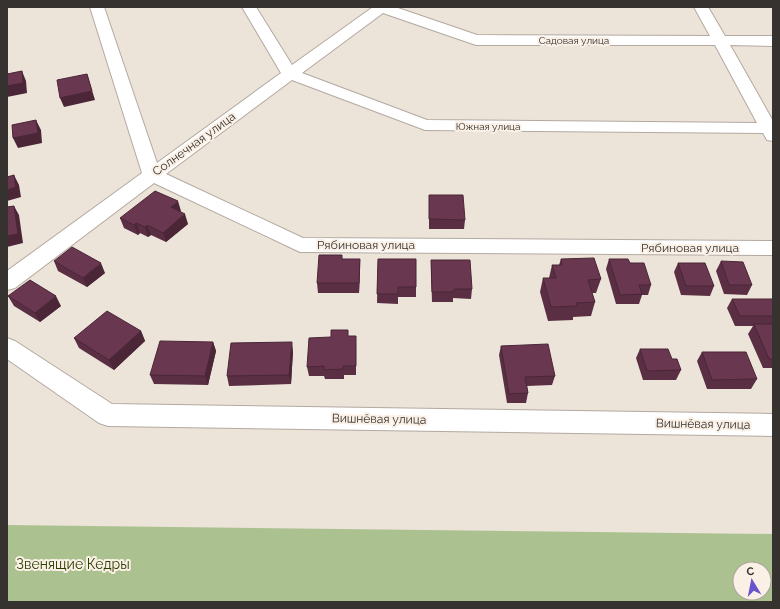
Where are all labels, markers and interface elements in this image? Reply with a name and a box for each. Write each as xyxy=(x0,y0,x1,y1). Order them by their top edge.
street label: Садовая улица xyxy=(539,35,609,46)
street label: Солнечная улица xyxy=(150,109,238,179)
street label: Южная улица xyxy=(456,121,520,132)
street label: Рябиновая улица xyxy=(317,238,415,252)
street label: Рябиновая улица xyxy=(641,241,739,255)
street label: Вишнёвая улица xyxy=(332,411,426,427)
street label: Вишнёвая улица xyxy=(656,416,750,432)
park label: Звенящие Кедры xyxy=(16,556,130,572)
north arrow xyxy=(732,561,772,601)
text: С xyxy=(746,565,756,579)

